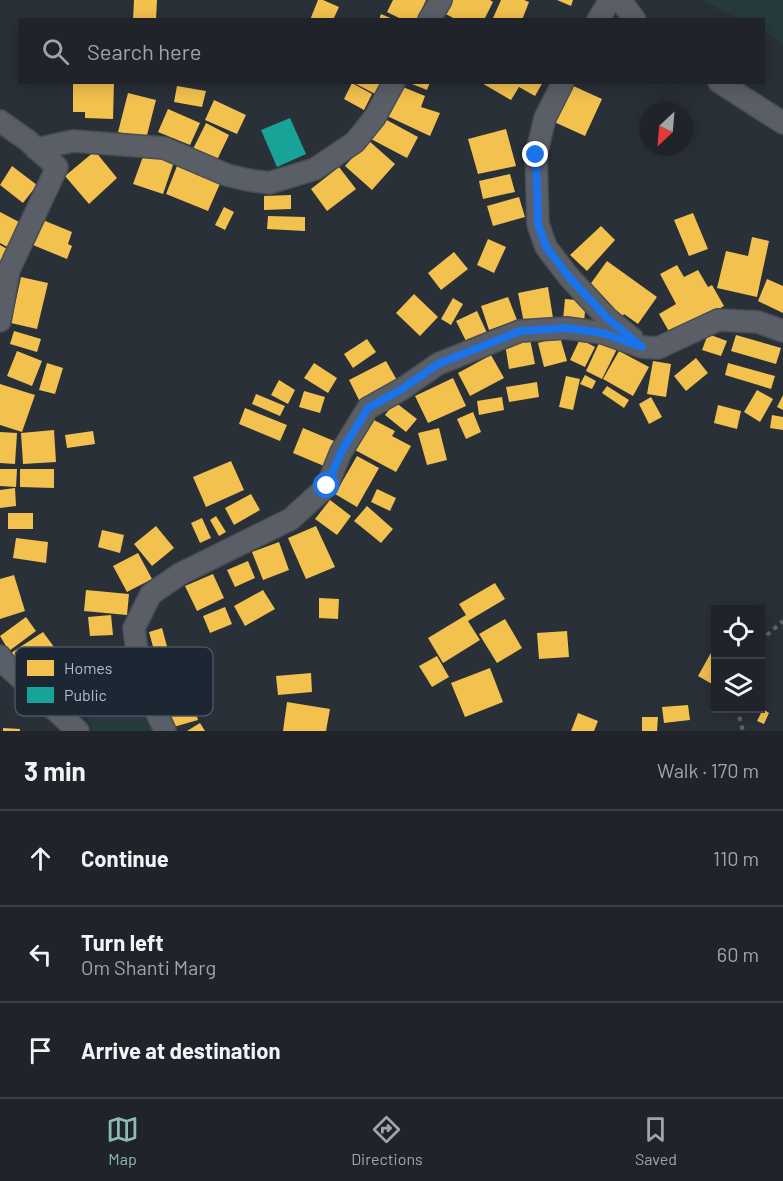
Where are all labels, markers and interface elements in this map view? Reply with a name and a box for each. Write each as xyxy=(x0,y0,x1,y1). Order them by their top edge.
search box xyxy=(18,18,765,84)
icon: search xyxy=(39,35,72,68)
text: Search here xyxy=(87,38,201,64)
north arrow xyxy=(639,102,693,156)
route end xyxy=(522,141,548,167)
route start xyxy=(313,472,339,498)
map controls xyxy=(711,605,765,713)
button: locate xyxy=(711,605,765,659)
legend xyxy=(15,647,213,716)
text: Homes xyxy=(64,658,112,677)
button: layers xyxy=(711,659,765,713)
text: Public xyxy=(64,685,107,704)
text: 3 min xyxy=(24,755,86,786)
text: Walk · 170 m xyxy=(657,758,759,782)
icon: ahead xyxy=(24,842,57,875)
text: Continue xyxy=(81,845,169,871)
text: 110 m xyxy=(713,846,759,870)
text: Turn left xyxy=(81,929,164,955)
icon: left xyxy=(24,938,57,971)
text: 60 m xyxy=(717,942,759,966)
text: Om Shanti Marg xyxy=(81,955,216,979)
icon: arrive xyxy=(24,1034,57,1067)
text: Arrive at destination xyxy=(81,1037,280,1063)
tab: Map xyxy=(106,1113,139,1168)
tab: Directions xyxy=(351,1113,423,1168)
tab: Saved xyxy=(635,1113,677,1168)

